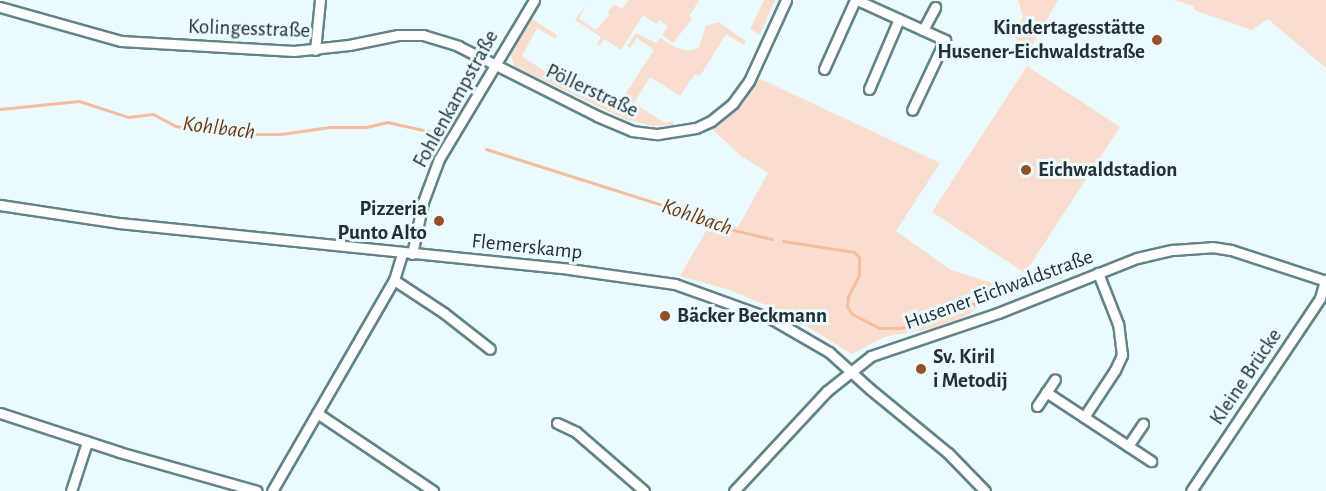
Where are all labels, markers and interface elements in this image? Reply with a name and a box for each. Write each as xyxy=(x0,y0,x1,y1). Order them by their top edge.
street label: Kolingesstraße xyxy=(188,14,310,44)
place label: Kindertagesstätte Husener-Eichwaldstraße xyxy=(937,15,1145,65)
street label: Fohlenkampstraße xyxy=(408,26,504,172)
marker: Kindertagesstätte Husener-Eichwaldstraße xyxy=(1150,33,1164,47)
street label: Pöllerstraße xyxy=(542,59,642,123)
water label: Kohlbach xyxy=(181,110,257,146)
place label: Eichwaldstadion xyxy=(1038,157,1177,183)
marker: Eichwaldstadion xyxy=(1019,163,1033,177)
water label: Kohlbach xyxy=(658,193,736,241)
place label: Pizzeria Punto Alto xyxy=(337,196,427,246)
marker: Pizzeria Punto Alto xyxy=(432,214,446,228)
street label: Flemerskamp xyxy=(470,229,584,265)
street label: Husener Eichwaldstraße xyxy=(901,244,1097,336)
place label: Bäcker Beckmann xyxy=(677,303,827,329)
marker: Bäcker Beckmann xyxy=(658,309,672,323)
street label: Kleine Brücke xyxy=(1205,324,1287,430)
place label: Sv. Kiril i Metodij xyxy=(933,344,1008,394)
marker: Sv. Kiril i Metodij xyxy=(914,362,928,376)

